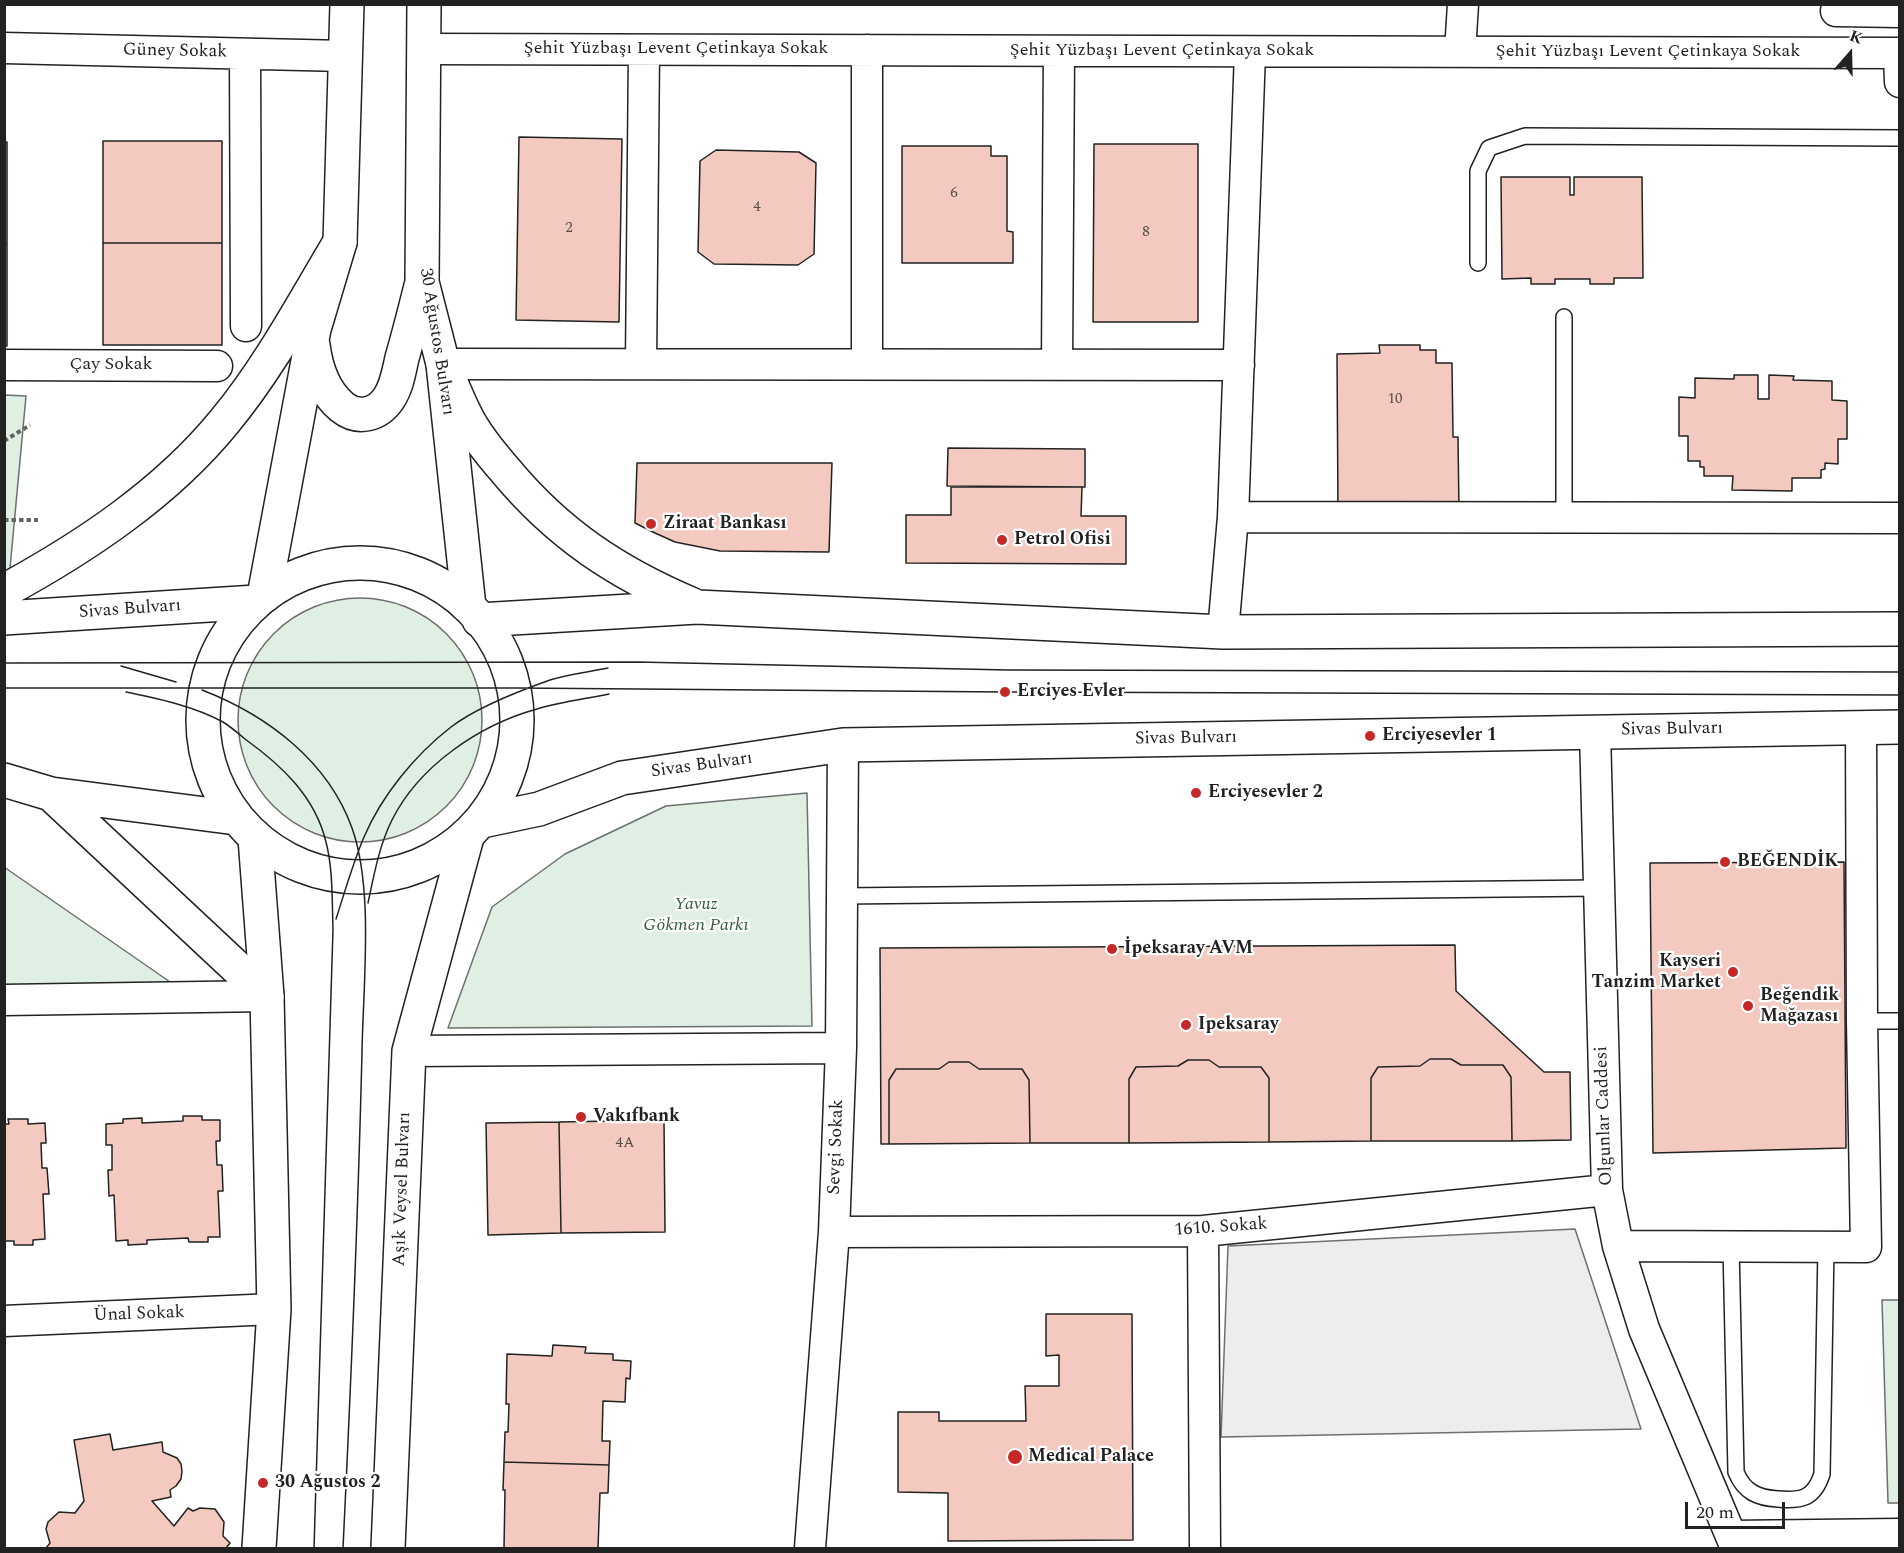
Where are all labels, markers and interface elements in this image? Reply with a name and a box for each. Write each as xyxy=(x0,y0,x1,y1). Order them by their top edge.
north arrow xyxy=(1820,24,1880,84)
text: K xyxy=(1846,24,1866,50)
street label: Şehit Yüzbaşı Levent Çetinkaya Sokak xyxy=(524,38,828,60)
street label: Güney Sokak xyxy=(123,40,227,64)
street label: Şehit Yüzbaşı Levent Çetinkaya Sokak xyxy=(1010,40,1314,62)
street label: Şehit Yüzbaşı Levent Çetinkaya Sokak xyxy=(1496,41,1800,63)
house number: 6 xyxy=(950,185,958,203)
house number: 4 xyxy=(753,199,761,217)
house number: 2 xyxy=(565,220,573,238)
house number: 8 xyxy=(1142,224,1150,242)
street label: 30 Ağustos Bulvarı xyxy=(414,267,458,417)
street label: Çay Sokak xyxy=(69,354,153,376)
house number: 10 xyxy=(1388,391,1402,409)
place label: Ziraat Bankası xyxy=(663,513,787,535)
marker: Ziraat Bankası xyxy=(644,517,658,531)
place label: Petrol Ofisi xyxy=(1014,529,1111,551)
marker: Petrol Ofisi xyxy=(995,533,1009,547)
street label: Sivas Bulvarı xyxy=(78,596,182,624)
place label: Erciyes Evler xyxy=(1017,681,1125,703)
marker: Erciyes Evler xyxy=(998,685,1012,699)
street label: Sivas Bulvarı xyxy=(1621,718,1723,742)
place label: Erciyesevler 1 xyxy=(1382,725,1497,747)
street label: Sivas Bulvarı xyxy=(1135,727,1237,751)
marker: Erciyesevler 1 xyxy=(1363,729,1377,743)
street label: Sivas Bulvarı xyxy=(650,748,754,784)
place label: Erciyesevler 2 xyxy=(1208,782,1323,804)
marker: Erciyesevler 2 xyxy=(1189,786,1203,800)
place label: BEĞENDİK xyxy=(1737,851,1838,873)
marker: BEĞENDİK xyxy=(1718,855,1732,869)
park label: Yavuz Gökmen Parkı xyxy=(643,894,749,936)
place label: İpeksaray AVM xyxy=(1124,938,1253,960)
marker: İpeksaray AVM xyxy=(1105,942,1119,956)
place label: Kayseri Tanzim Market xyxy=(1592,951,1721,994)
marker: Kayseri Tanzim Market xyxy=(1726,965,1740,979)
place label: Beğendik Mağazası xyxy=(1760,985,1839,1028)
marker: Beğendik Mağazası xyxy=(1741,999,1755,1013)
place label: Ipeksaray xyxy=(1198,1014,1278,1036)
marker: Ipeksaray xyxy=(1179,1018,1193,1032)
street label: Olgunlar Caddesi xyxy=(1592,1046,1618,1186)
street label: Sevgi Sokak xyxy=(825,1099,849,1195)
place label: Vakıfbank xyxy=(593,1106,680,1128)
marker: Vakıfbank xyxy=(574,1110,588,1124)
street label: Aşık Veysel Bulvarı xyxy=(390,1111,416,1267)
house number: 4A xyxy=(616,1135,634,1153)
street label: 1610. Sokak xyxy=(1174,1214,1268,1242)
street label: Ünal Sokak xyxy=(93,1303,185,1327)
place label: Medical Palace xyxy=(1028,1446,1154,1468)
marker: Medical Palace xyxy=(1006,1448,1024,1466)
place label: 30 Ağustos 2 xyxy=(275,1472,381,1494)
marker: 30 Ağustos 2 xyxy=(256,1476,270,1490)
scale bar xyxy=(1688,1490,1788,1528)
text: 20 m xyxy=(1696,1499,1734,1526)

